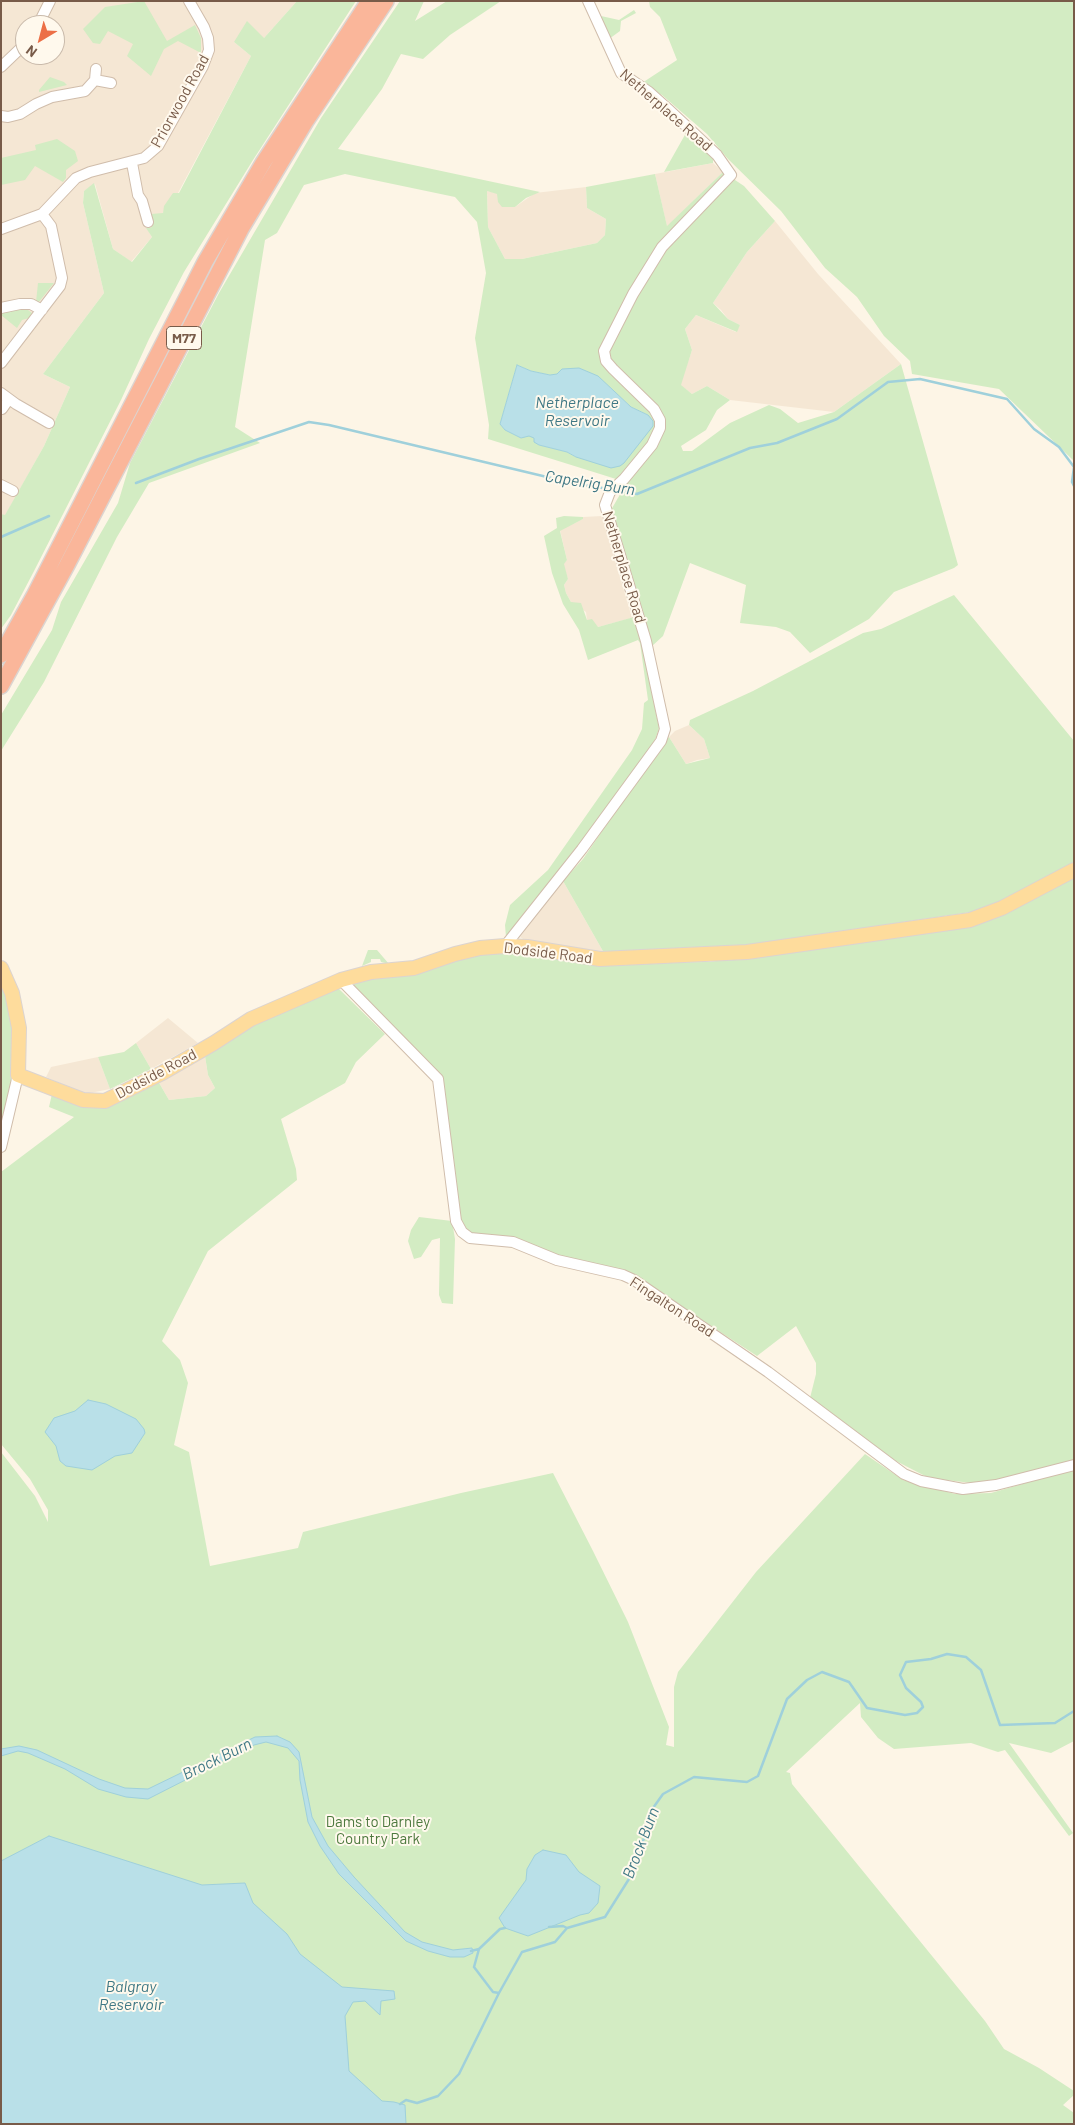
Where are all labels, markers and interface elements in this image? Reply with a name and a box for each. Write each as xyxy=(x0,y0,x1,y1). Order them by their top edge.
north arrow xyxy=(15,15,65,65)
text: N xyxy=(22,42,40,61)
street label: Priorwood Road xyxy=(147,51,213,151)
street label: Netherplace Road xyxy=(616,65,716,155)
road number: M77 xyxy=(166,326,202,349)
water label: Netherplace Reservoir xyxy=(535,393,619,431)
water label: Capelrig Burn xyxy=(544,466,636,500)
street label: Netherplace Road xyxy=(598,509,650,625)
street label: Dodside Road xyxy=(503,939,593,967)
street label: Dodside Road xyxy=(112,1045,200,1103)
street label: Fingalton Road xyxy=(626,1273,718,1341)
water label: Brock Burn xyxy=(179,1734,255,1784)
water label: Brock Burn xyxy=(619,1805,663,1881)
park label: Dams to Darnley Country Park xyxy=(326,1813,430,1848)
water label: Balgray Reservoir xyxy=(99,1977,163,2015)

